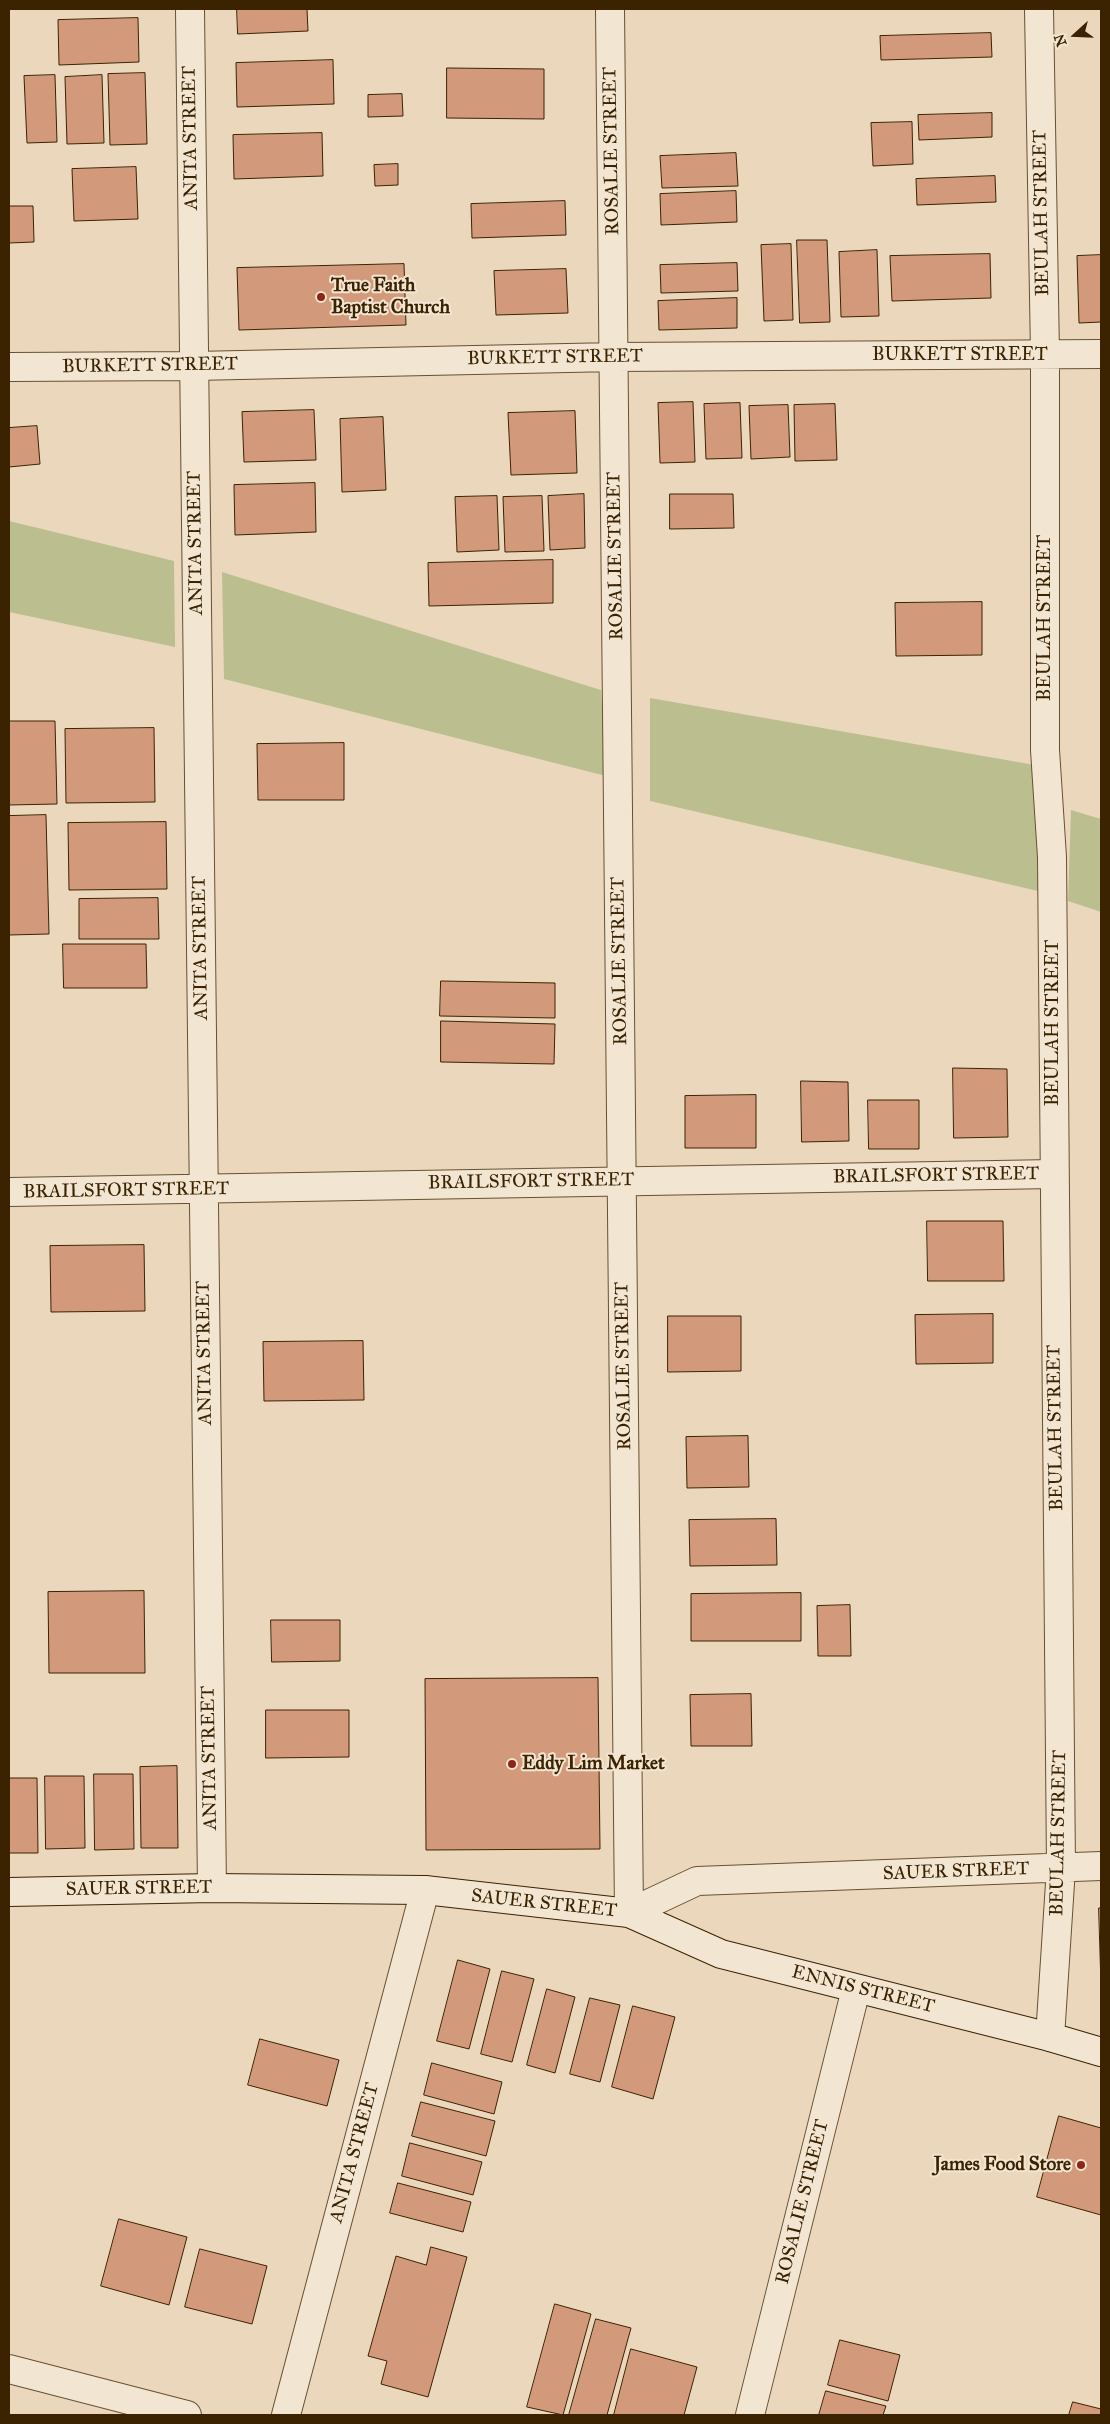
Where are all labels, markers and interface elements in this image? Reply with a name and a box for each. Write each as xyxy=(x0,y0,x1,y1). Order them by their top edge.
north arrow xyxy=(1050,10,1100,60)
text: N xyxy=(1050,32,1070,49)
street label: ANITA STREET xyxy=(178,66,204,210)
street label: ROSALIE STREET xyxy=(599,67,625,235)
street label: BEULAH STREET xyxy=(1029,130,1055,296)
place label: True Faith Baptist Church xyxy=(331,275,450,319)
marker: True Faith Baptist Church xyxy=(315,291,327,303)
street label: BURKETT STREET xyxy=(872,344,1048,366)
street label: BURKETT STREET xyxy=(467,345,643,371)
street label: BURKETT STREET xyxy=(62,353,238,379)
street label: ANITA STREET xyxy=(183,471,209,615)
street label: ROSALIE STREET xyxy=(603,472,629,640)
street label: BEULAH STREET xyxy=(1034,535,1056,701)
street label: ANITA STREET xyxy=(188,876,214,1020)
street label: ROSALIE STREET xyxy=(607,877,633,1045)
street label: BEULAH STREET xyxy=(1042,940,1064,1106)
street label: BRAILSFORT STREET xyxy=(833,1163,1039,1189)
street label: BRAILSFORT STREET xyxy=(428,1169,634,1195)
street label: BRAILSFORT STREET xyxy=(23,1178,229,1204)
street label: ANITA STREET xyxy=(192,1281,218,1425)
street label: ROSALIE STREET xyxy=(611,1282,637,1450)
street label: BEULAH STREET xyxy=(1043,1345,1069,1511)
street label: ANITA STREET xyxy=(197,1686,223,1830)
street label: BEULAH STREET xyxy=(1046,1750,1072,1916)
place label: Eddy Lim Market xyxy=(522,1753,665,1775)
marker: Eddy Lim Market xyxy=(506,1758,518,1770)
street label: SAUER STREET xyxy=(882,1858,1030,1886)
street label: SAUER STREET xyxy=(66,1876,212,1902)
street label: SAUER STREET xyxy=(470,1885,618,1923)
street label: ENNIS STREET xyxy=(789,1961,937,2019)
street label: ANITA STREET xyxy=(325,2080,385,2226)
street label: ROSALIE STREET xyxy=(772,2117,834,2287)
place label: James Food Store xyxy=(934,2154,1071,2176)
marker: James Food Store xyxy=(1075,2159,1087,2171)

